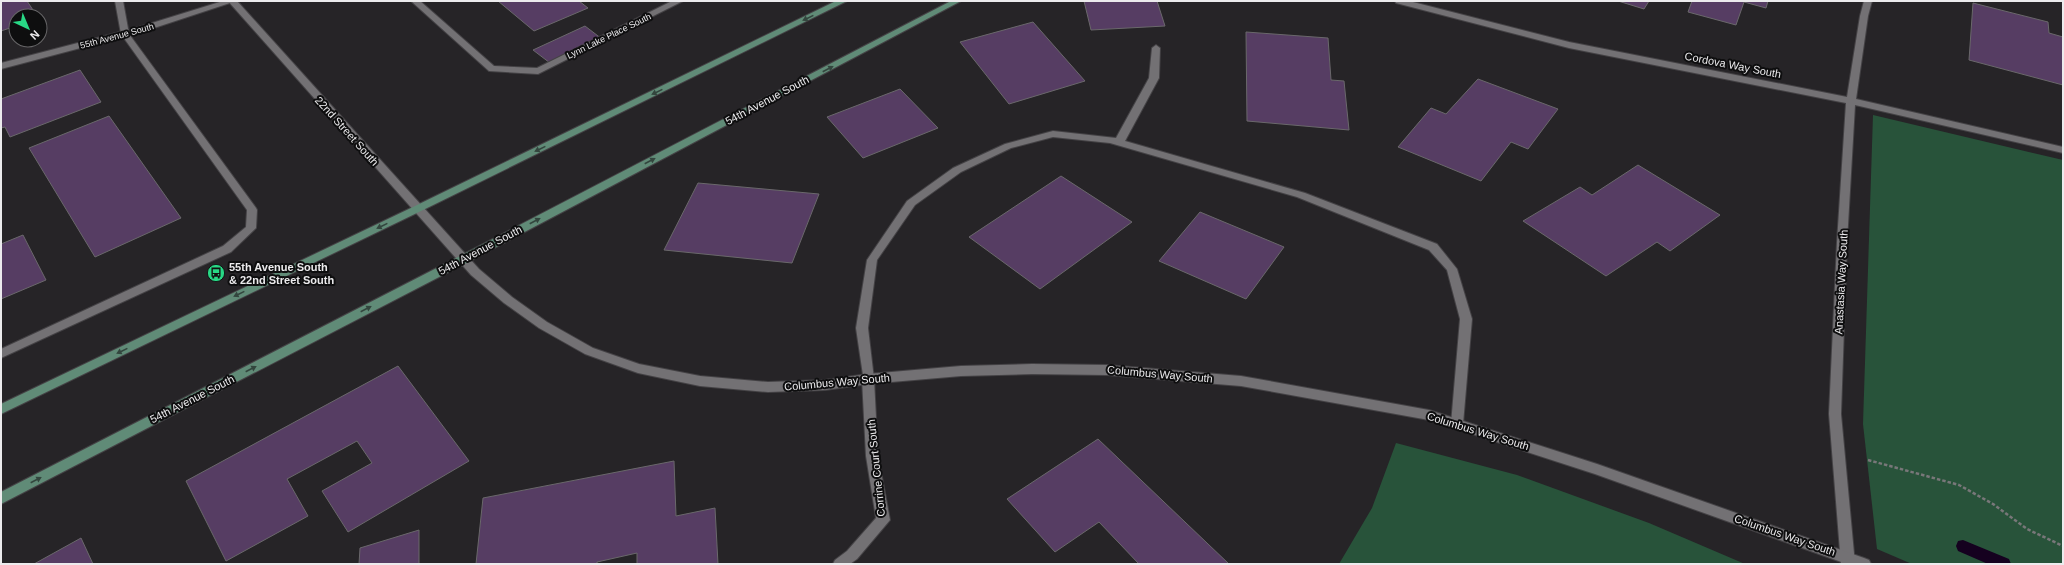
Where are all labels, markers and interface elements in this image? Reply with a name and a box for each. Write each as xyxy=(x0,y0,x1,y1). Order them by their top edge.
north arrow xyxy=(8,8,48,48)
street label: Lynn Lake Place South xyxy=(565,11,653,61)
one-way arrow xyxy=(802,15,813,21)
street label: 55th Avenue South xyxy=(79,21,155,51)
text: N xyxy=(28,28,42,42)
street label: Cordova Way South xyxy=(1684,50,1782,80)
one-way arrow xyxy=(822,65,833,72)
street label: 54th Avenue South xyxy=(723,73,811,127)
one-way arrow xyxy=(651,89,663,95)
street label: 22nd Street South xyxy=(313,94,381,168)
one-way arrow xyxy=(535,146,546,152)
one-way arrow xyxy=(645,158,656,164)
one-way arrow xyxy=(529,218,541,225)
one-way arrow xyxy=(376,223,388,229)
street label: 54th Avenue South xyxy=(436,223,524,277)
street label: Anastasia Way South xyxy=(1832,229,1850,335)
place label: 55th Avenue South & 22nd Street South xyxy=(229,261,334,286)
bus stop icon: 55th Avenue South & 22nd Street South xyxy=(206,263,226,283)
one-way arrow xyxy=(234,291,245,297)
one-way arrow xyxy=(360,306,372,312)
one-way arrow xyxy=(117,348,128,354)
street label: Columbus Way South xyxy=(1107,363,1213,385)
one-way arrow xyxy=(245,366,256,372)
street label: Columbus Way South xyxy=(784,371,890,393)
street label: 54th Avenue South xyxy=(148,373,236,425)
street label: Columbus Way South xyxy=(1426,410,1530,452)
street label: Corrine Court South xyxy=(865,419,887,517)
one-way arrow xyxy=(30,477,41,483)
street label: Columbus Way South xyxy=(1733,512,1837,558)

